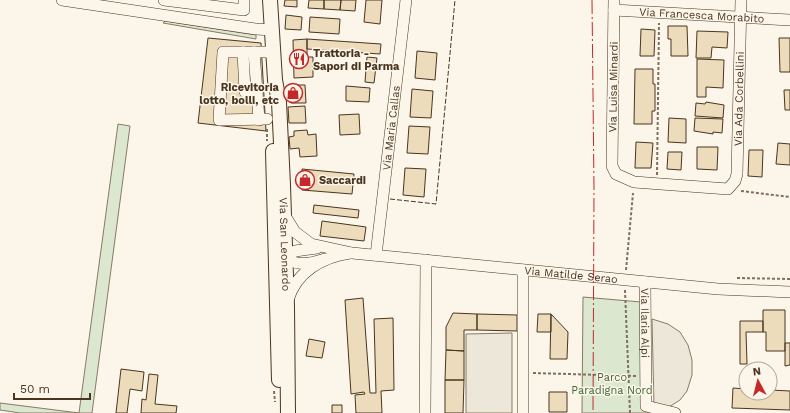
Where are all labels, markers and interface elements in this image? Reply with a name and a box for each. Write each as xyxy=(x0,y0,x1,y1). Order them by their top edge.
street label: Via Francesca Morabito xyxy=(639,5,765,26)
street label: Via Luisa Minardi xyxy=(606,41,621,133)
place label: Trattoria - Sapori di Parma xyxy=(313,47,400,73)
restaurant icon: Trattoria - Sapori di Parma xyxy=(288,48,310,70)
street label: Via Ada Corbellini xyxy=(732,51,747,146)
place label: Ricevitoria lotto, bolli, etc xyxy=(199,81,280,107)
shop icon: Ricevitoria lotto, bolli, etc xyxy=(282,82,304,104)
street label: Via Maria Callas xyxy=(380,85,403,171)
shop icon: Saccardi xyxy=(294,169,316,191)
place label: Saccardi xyxy=(319,174,366,187)
street label: Via San Leonardo xyxy=(276,197,292,291)
street label: Via Matilde Serao xyxy=(524,264,618,286)
street label: Via Ilaria Alpi xyxy=(638,288,652,358)
north arrow xyxy=(738,361,778,401)
text: N xyxy=(752,365,762,379)
park label: Parco Paradigna Nord xyxy=(571,371,653,397)
scale bar xyxy=(14,375,90,401)
text: 50 m xyxy=(20,382,50,396)

